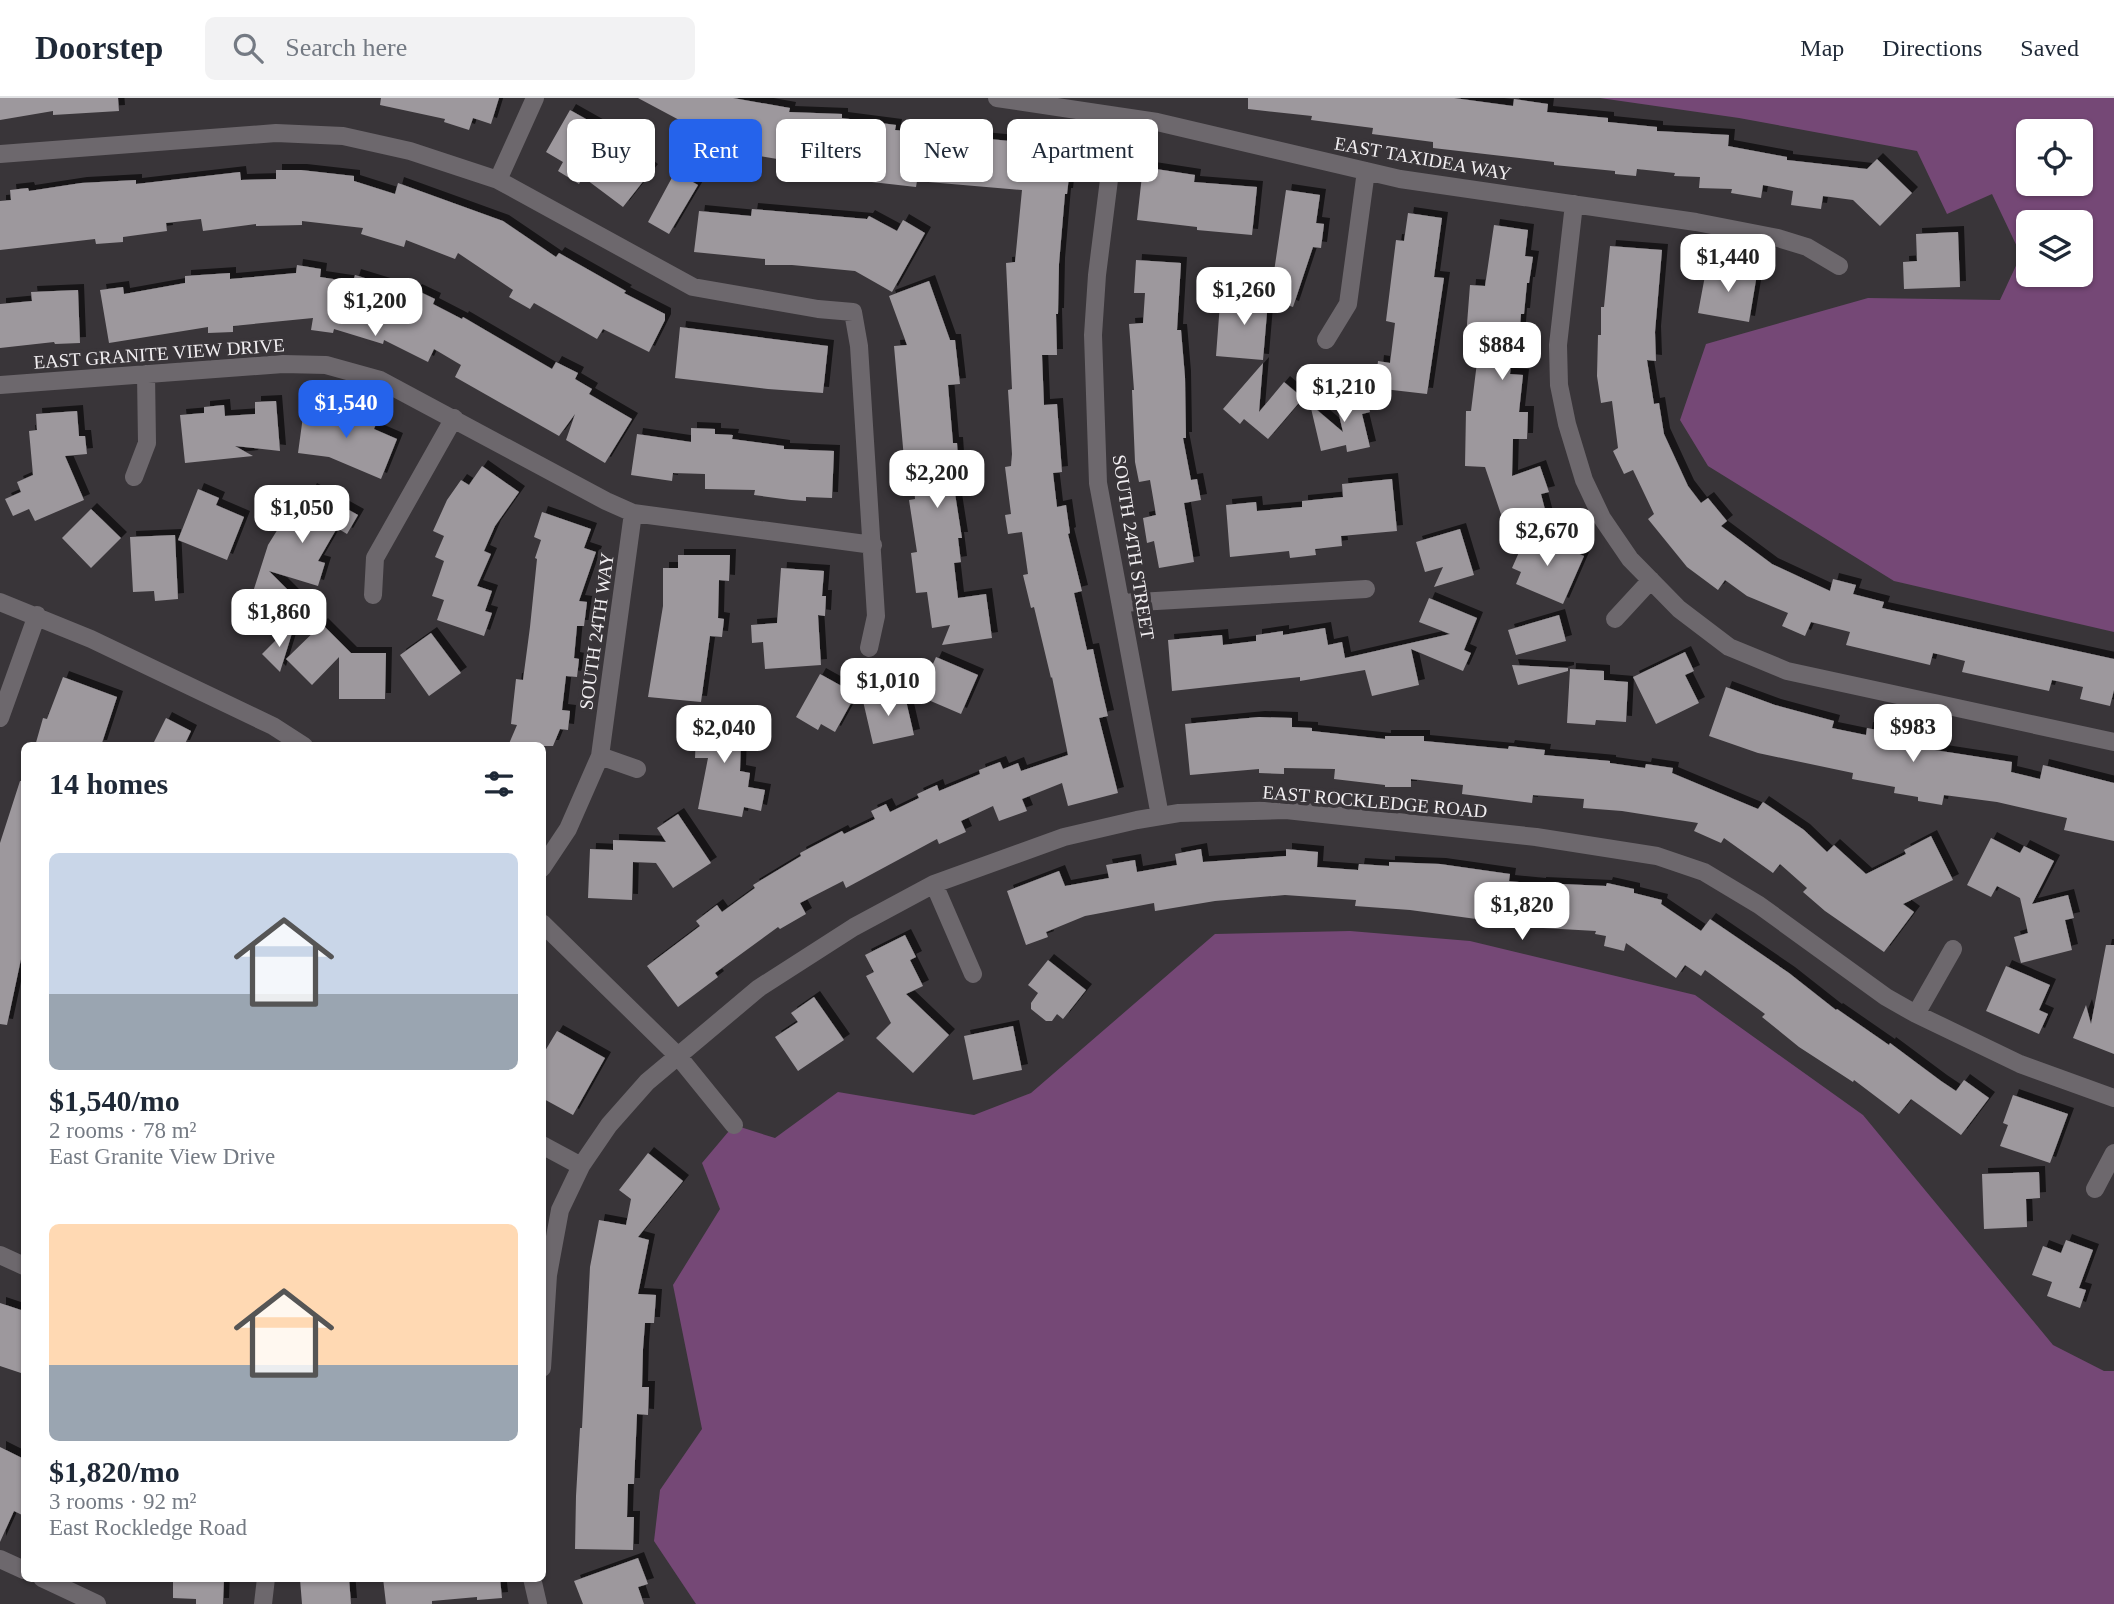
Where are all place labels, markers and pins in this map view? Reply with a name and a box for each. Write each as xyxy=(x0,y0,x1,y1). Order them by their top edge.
pin: $1,440 xyxy=(1671,234,1785,294)
pin: $1,260 xyxy=(1187,268,1301,327)
pin: $1,200 xyxy=(318,278,432,338)
pin: $884 xyxy=(1461,322,1543,382)
pin: $1,210 xyxy=(1287,364,1401,424)
pin: $1,540 xyxy=(289,380,403,440)
pin: $2,200 xyxy=(880,450,994,510)
pin: $1,050 xyxy=(245,486,359,545)
pin: $2,670 xyxy=(1490,508,1604,568)
pin: $1,860 xyxy=(222,589,336,649)
pin: $1,010 xyxy=(831,658,945,718)
pin: $983 xyxy=(1872,704,1954,764)
pin: $2,040 xyxy=(667,706,781,765)
pin: $1,820 xyxy=(1465,882,1579,942)

